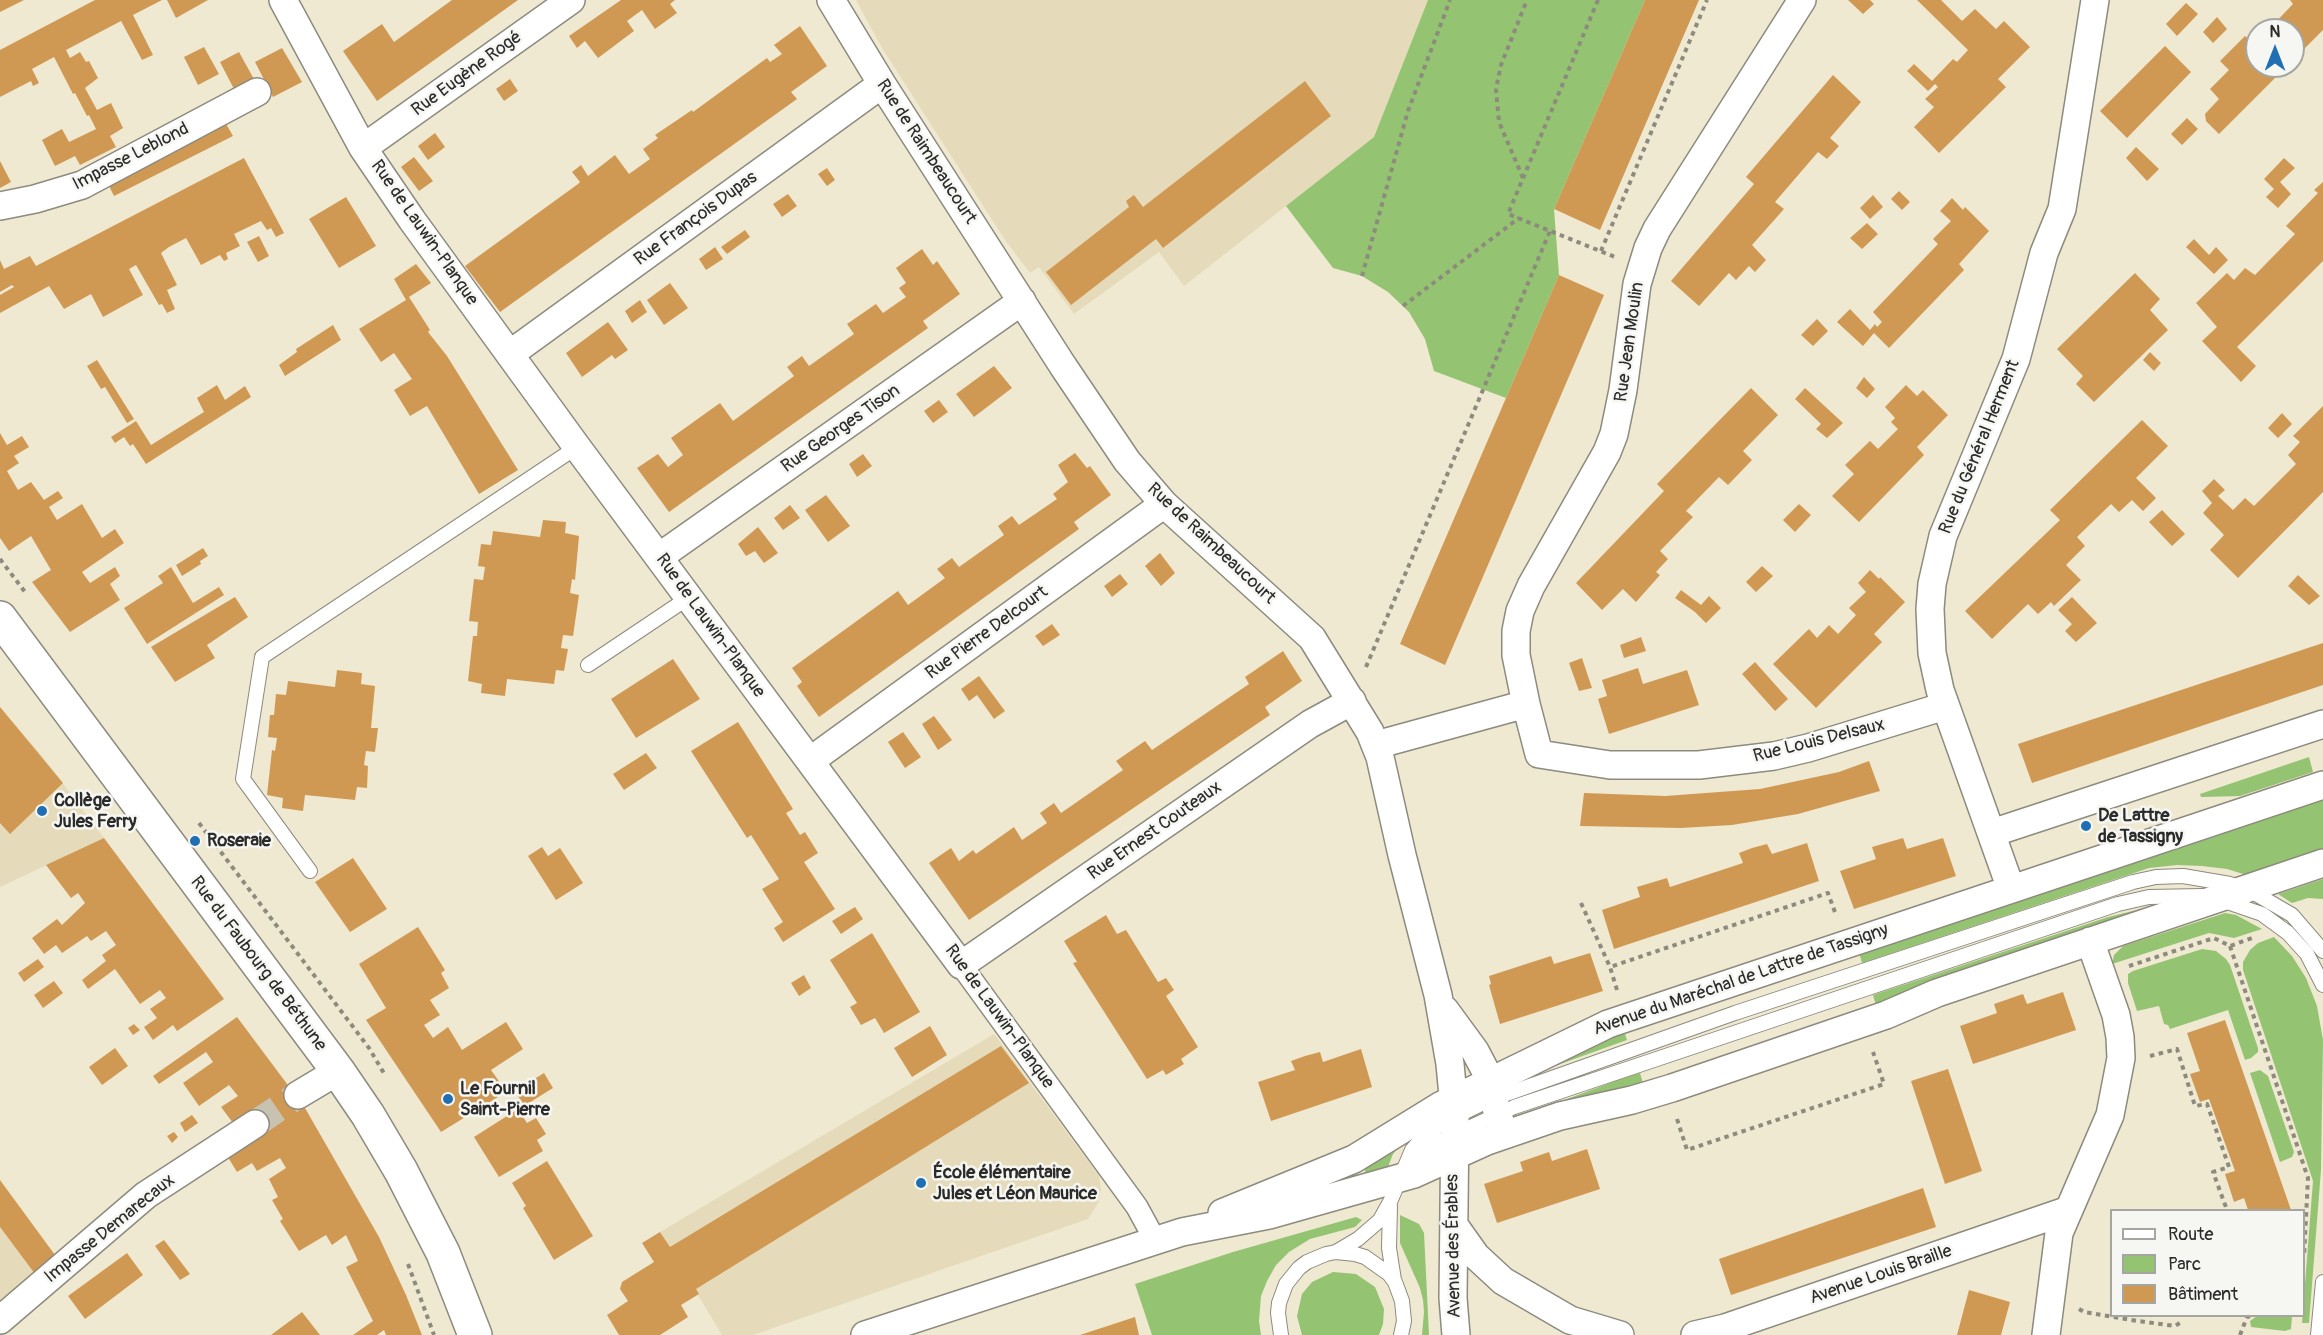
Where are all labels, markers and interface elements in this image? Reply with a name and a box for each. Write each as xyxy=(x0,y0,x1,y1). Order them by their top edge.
north arrow xyxy=(2245,18,2305,78)
text: N xyxy=(2270,22,2280,42)
street label: Rue Eugène Rogé xyxy=(408,27,526,121)
street label: Rue de Raimbeaucourt xyxy=(871,76,981,228)
street label: Impasse Leblond xyxy=(69,118,193,196)
street label: Rue de Lauwin-Planque xyxy=(366,156,482,310)
street label: Rue François Dupas xyxy=(630,167,762,271)
street label: Rue Jean Moulin xyxy=(1611,281,1649,403)
street label: Rue du Général Herment xyxy=(1935,357,2025,537)
street label: Rue Georges Tison xyxy=(777,380,905,478)
street label: Rue de Raimbeaucourt xyxy=(1142,479,1280,609)
street label: Rue de Lauwin-Planque xyxy=(651,550,769,702)
street label: Rue Pierre Delcourt xyxy=(922,581,1052,685)
street label: Rue Louis Delsaux xyxy=(1751,714,1887,768)
street label: Rue Ernest Couteaux xyxy=(1084,777,1226,885)
place label: Collège Jules Ferry xyxy=(54,790,136,832)
marker: Collège Jules Ferry xyxy=(35,804,49,818)
place label: De Lattre de Tassigny xyxy=(2098,805,2183,848)
marker: De Lattre de Tassigny xyxy=(2079,819,2093,833)
place label: Roseraie xyxy=(207,830,271,852)
marker: Roseraie xyxy=(188,834,202,848)
street label: Rue du Faubourg de Béthune xyxy=(185,872,331,1056)
street label: Avenue du Maréchal de Lattre de Tassigny xyxy=(1591,919,1891,1041)
street label: Rue de Lauwin-Planque xyxy=(940,941,1058,1093)
place label: Le Fournil Saint-Pierre xyxy=(460,1078,550,1120)
marker: Le Fournil Saint-Pierre xyxy=(441,1092,455,1106)
place label: École élémentaire Jules et Léon Maurice xyxy=(933,1162,1097,1204)
street label: Impasse Demarecaux xyxy=(41,1170,179,1288)
street label: Avenue des Érables xyxy=(1442,1174,1466,1318)
marker: École élémentaire Jules et Léon Maurice xyxy=(914,1176,928,1190)
legend xyxy=(2110,1209,2305,1317)
text: Route xyxy=(2168,1223,2213,1246)
street label: Avenue Louis Braille xyxy=(1807,1241,1955,1309)
text: Parc xyxy=(2168,1253,2201,1276)
text: Bâtiment xyxy=(2168,1283,2238,1306)

